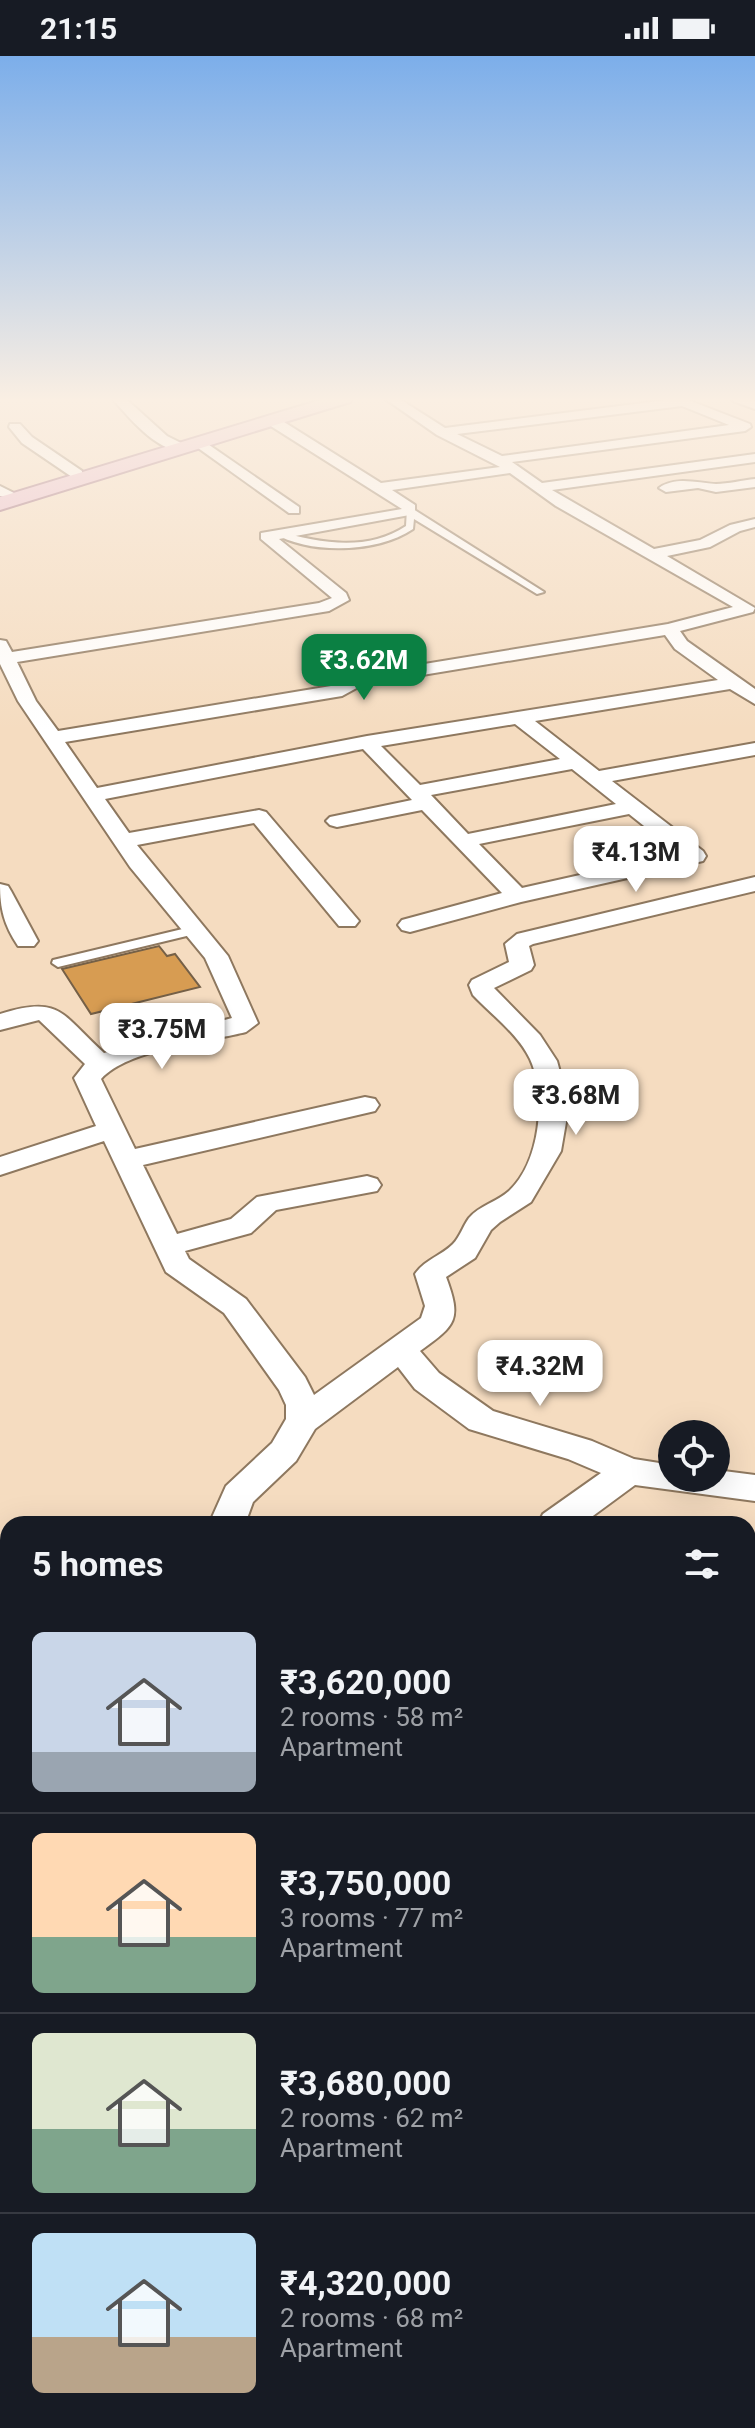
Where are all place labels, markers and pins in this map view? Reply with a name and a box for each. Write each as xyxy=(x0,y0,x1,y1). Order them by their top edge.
pin: ₹3.62M xyxy=(299,634,429,702)
pin: ₹4.13M xyxy=(571,826,701,894)
pin: ₹3.75M xyxy=(97,1003,227,1071)
pin: ₹3.68M xyxy=(511,1069,641,1137)
pin: ₹4.32M xyxy=(475,1340,605,1408)

